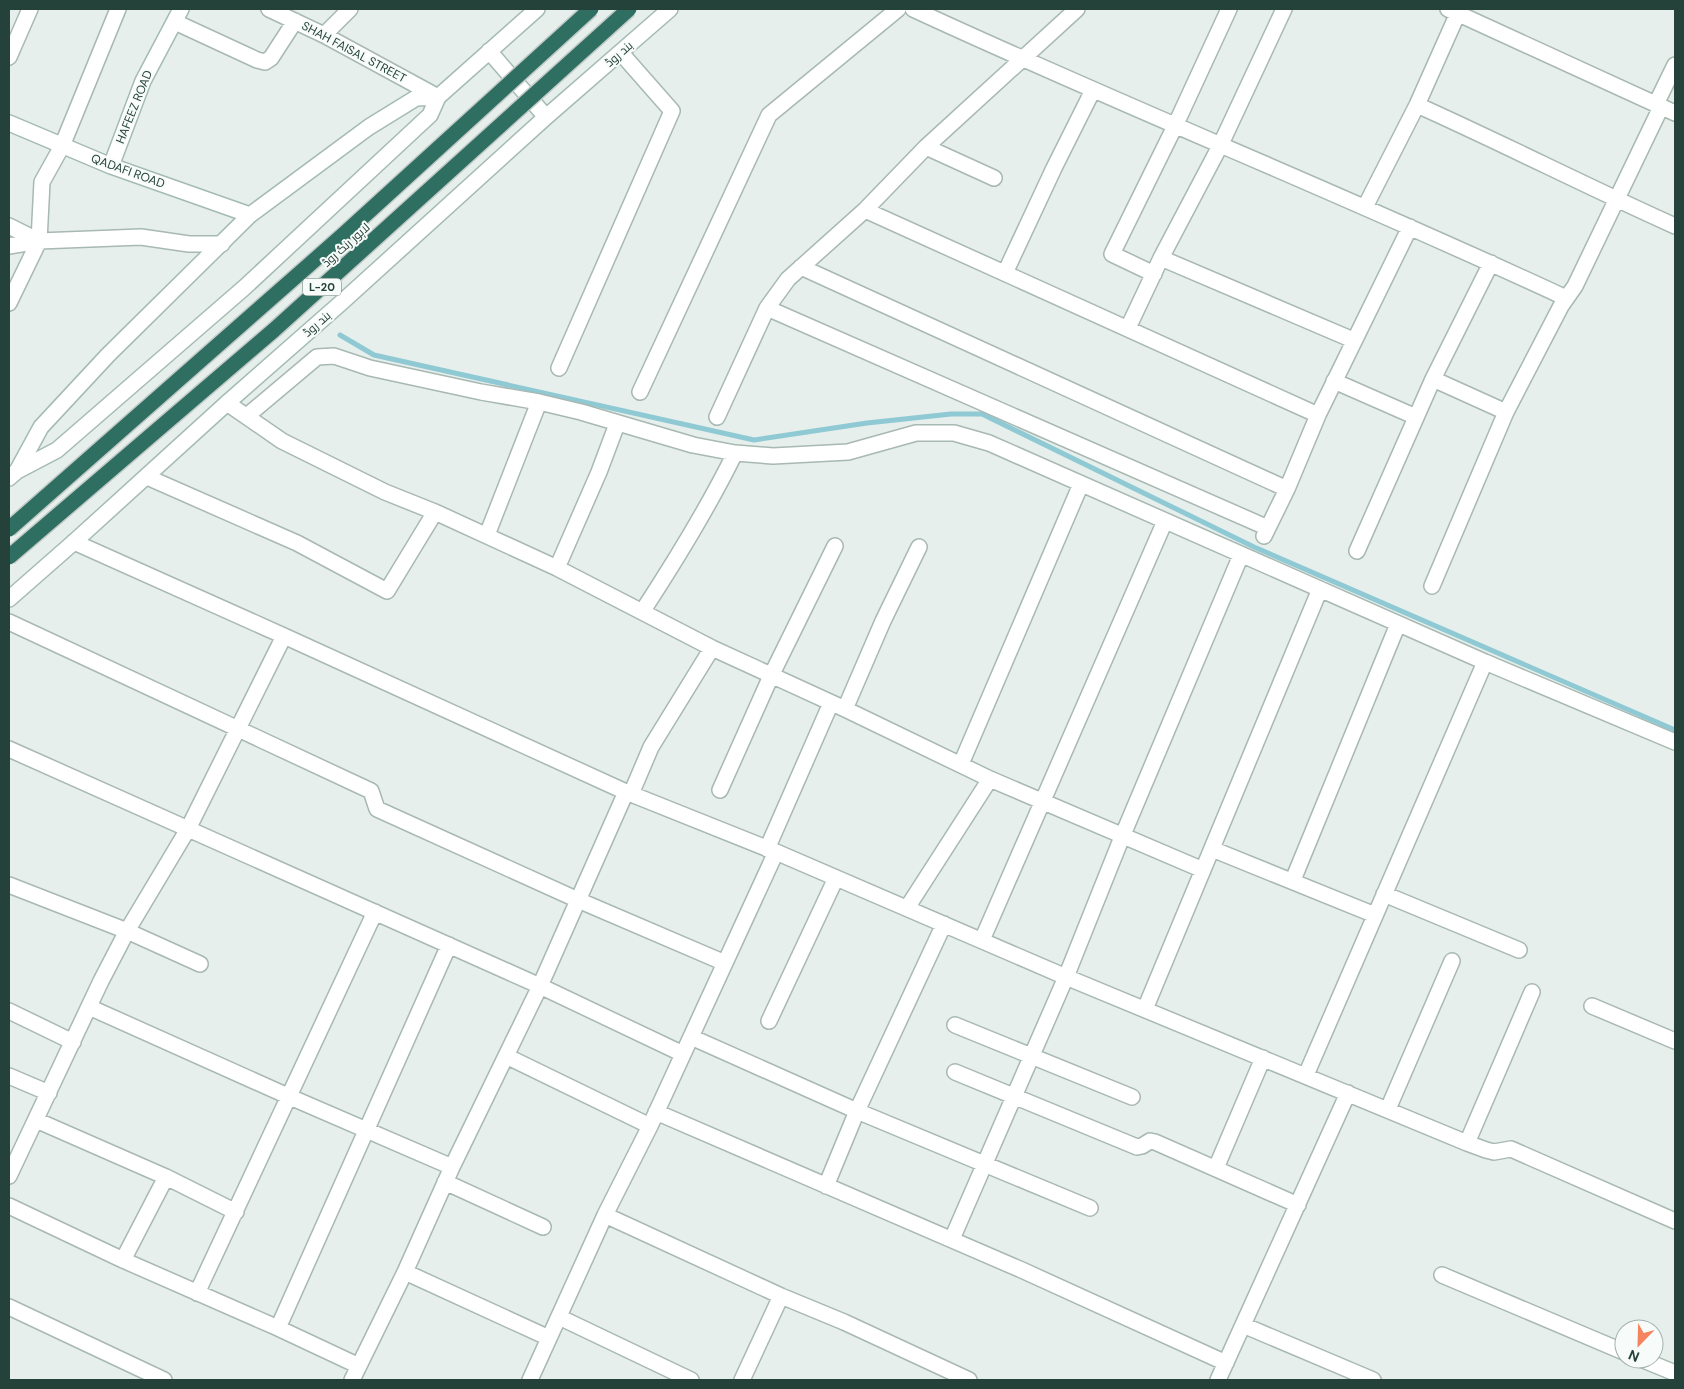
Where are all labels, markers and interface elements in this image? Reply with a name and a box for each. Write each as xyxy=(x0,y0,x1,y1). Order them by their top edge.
street label: SHAH FAISAL STREET xyxy=(299,18,409,86)
street label: بند روڈ xyxy=(602,38,636,70)
street label: HAFEEZ ROAD xyxy=(112,68,156,146)
street label: QADAFI ROAD xyxy=(89,150,167,192)
street label: لاہور رنگ روڈ xyxy=(319,219,373,271)
road number: L-20 xyxy=(303,278,341,296)
street label: بند روڈ xyxy=(300,308,334,340)
north arrow xyxy=(1614,1319,1664,1369)
text: N xyxy=(1626,1346,1642,1366)

